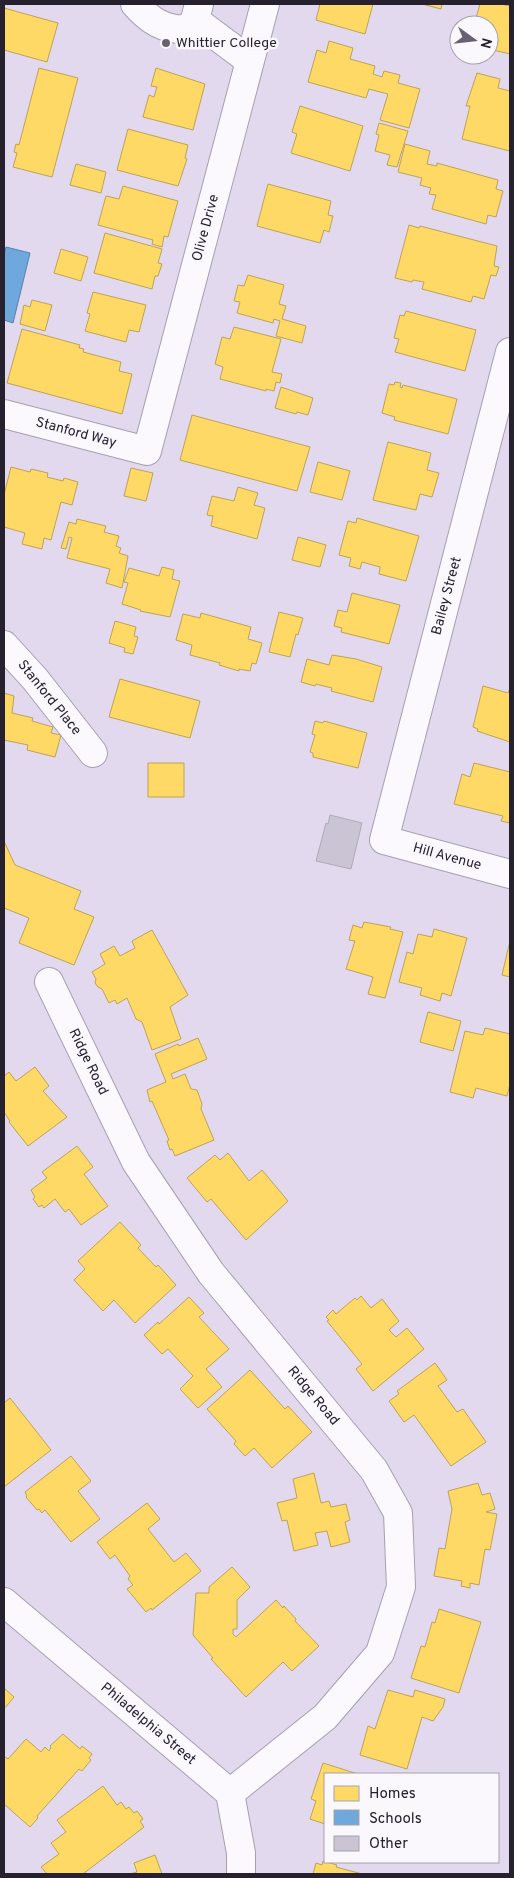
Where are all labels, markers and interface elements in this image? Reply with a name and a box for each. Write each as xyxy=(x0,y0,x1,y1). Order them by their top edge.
north arrow xyxy=(449,15,499,65)
place label: Whittier College xyxy=(176,35,277,52)
text: N xyxy=(476,36,495,50)
marker: Whittier College xyxy=(160,37,172,49)
street label: Olive Drive xyxy=(189,193,223,263)
street label: Stanford Way xyxy=(34,414,118,452)
street label: Bailey Street xyxy=(428,555,466,637)
street label: Stanford Place xyxy=(13,657,85,739)
street label: Hill Avenue xyxy=(411,840,483,874)
street label: Ridge Road xyxy=(65,1026,111,1098)
street label: Ridge Road xyxy=(283,1363,343,1429)
street label: Philadelphia Street xyxy=(97,1679,199,1769)
legend xyxy=(324,1773,499,1863)
text: Homes xyxy=(369,1785,416,1804)
text: Schools xyxy=(369,1810,422,1829)
text: Other xyxy=(369,1835,408,1854)

